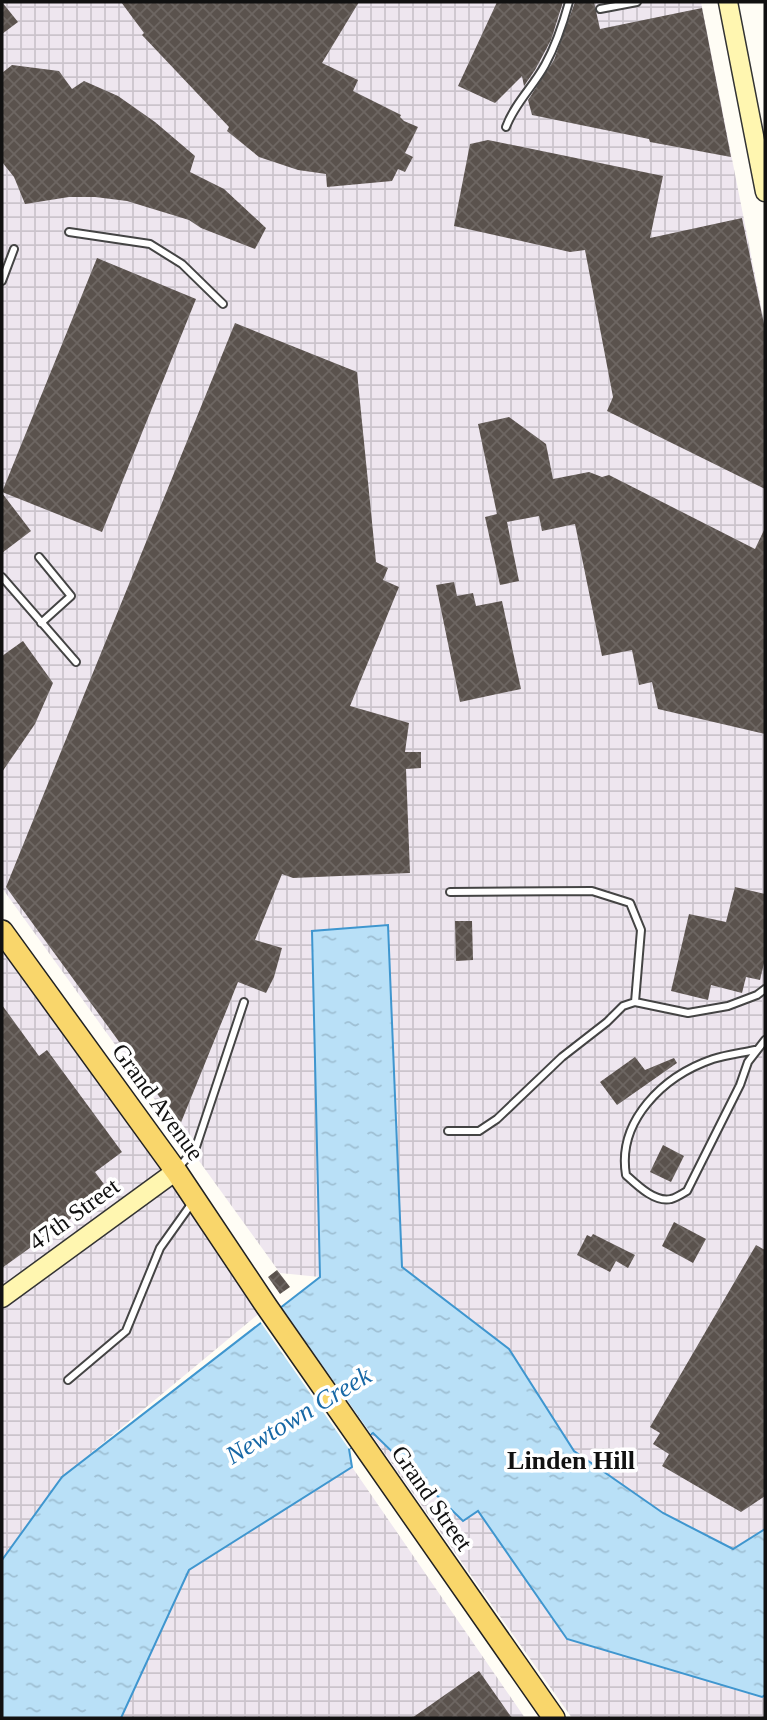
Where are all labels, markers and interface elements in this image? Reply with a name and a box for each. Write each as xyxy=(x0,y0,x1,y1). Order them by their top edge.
street label: Grand Avenue xyxy=(107,1039,209,1165)
street label: 47th Street xyxy=(24,1173,124,1255)
water label: Newtown Creek xyxy=(219,1360,377,1471)
street label: Grand Street xyxy=(386,1441,478,1556)
district label: Linden Hill xyxy=(507,1446,635,1475)

